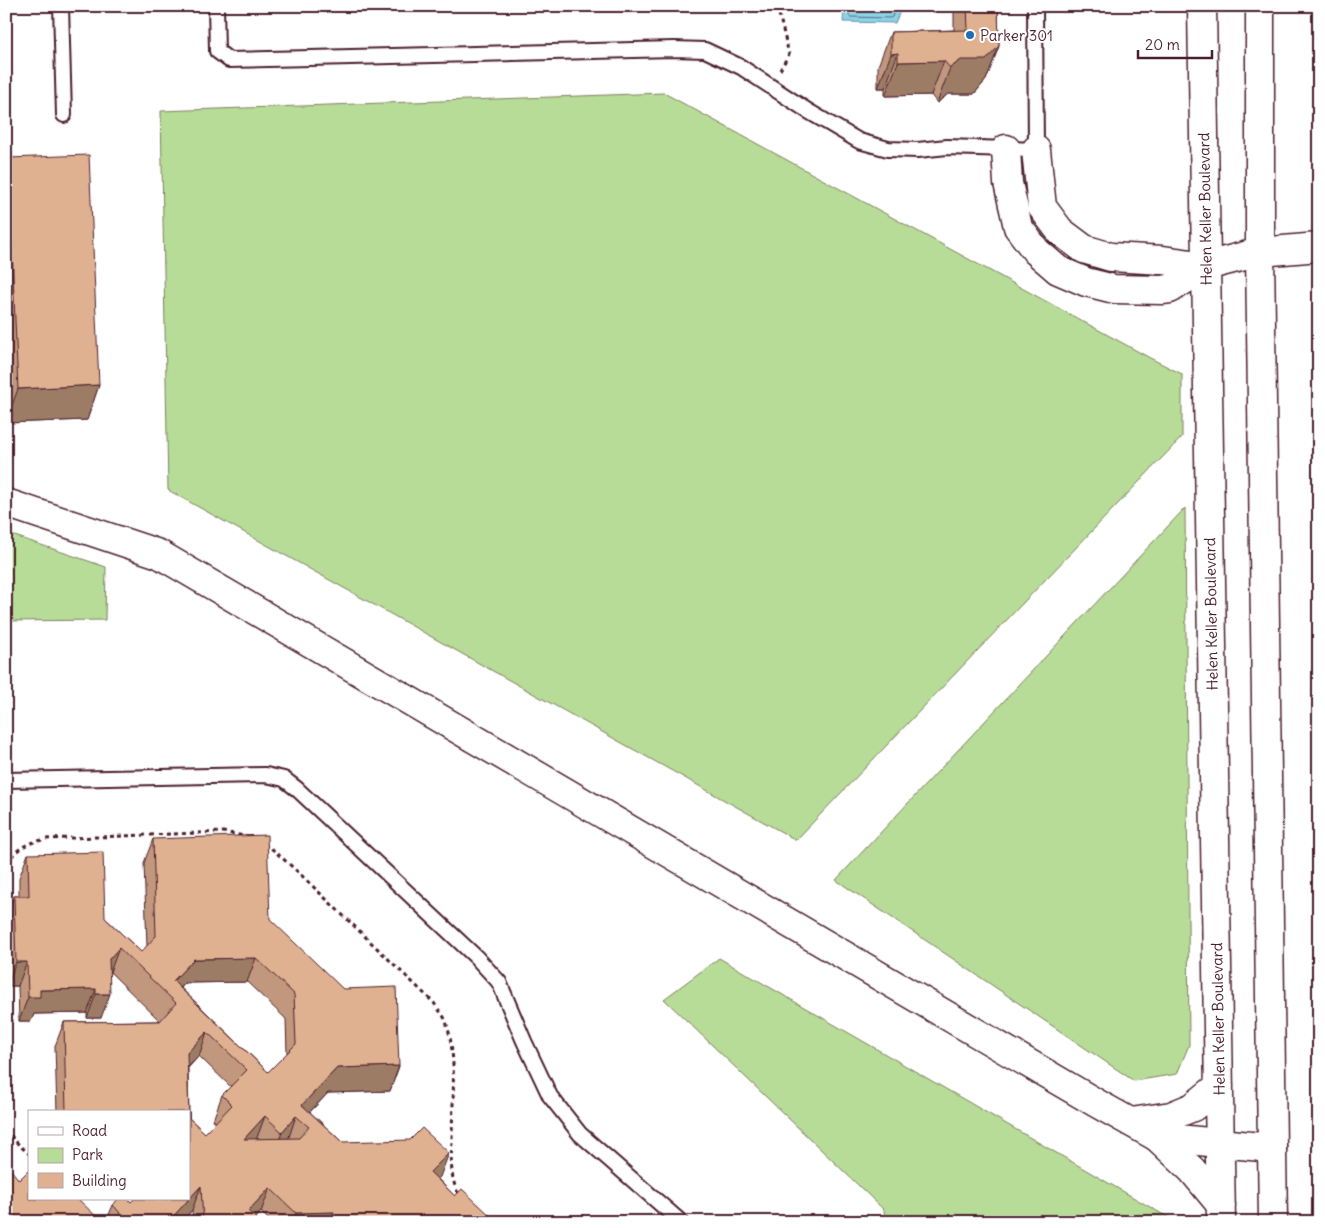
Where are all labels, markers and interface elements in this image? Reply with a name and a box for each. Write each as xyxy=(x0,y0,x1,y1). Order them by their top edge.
place label: Parker 301 xyxy=(980,26,1053,45)
scale bar xyxy=(1138,28,1211,60)
marker: Parker 301 xyxy=(964,29,976,41)
text: 20 m xyxy=(1145,35,1180,54)
street label: Helen Keller Boulevard xyxy=(1194,132,1216,286)
street label: Helen Keller Boulevard xyxy=(1200,537,1222,691)
street label: Helen Keller Boulevard xyxy=(1207,942,1229,1096)
legend xyxy=(28,1110,190,1200)
text: Road xyxy=(72,1121,107,1140)
text: Park xyxy=(72,1145,103,1164)
text: Building xyxy=(72,1171,127,1190)

